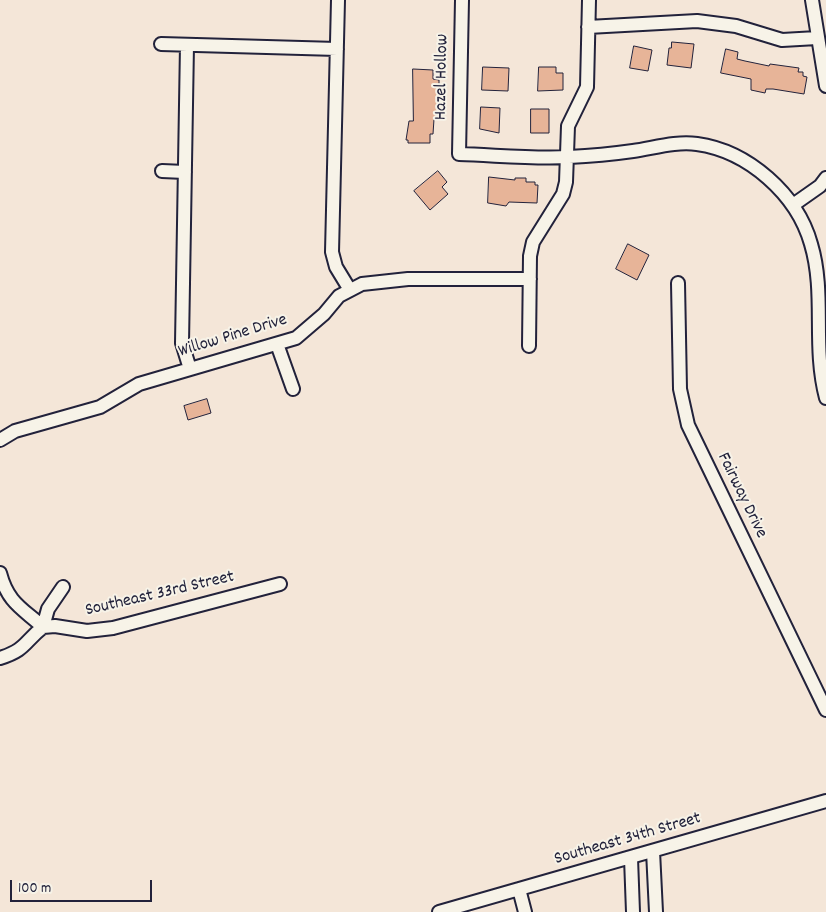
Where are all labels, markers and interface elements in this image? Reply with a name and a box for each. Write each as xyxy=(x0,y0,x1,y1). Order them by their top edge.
street label: Hazel Hollow xyxy=(431,34,455,120)
street label: Willow Pine Drive xyxy=(176,310,290,364)
street label: Fairway Drive xyxy=(711,450,771,542)
street label: Southeast 33rd Street xyxy=(83,567,237,623)
street label: Southeast 34th Street xyxy=(552,809,704,871)
scale bar xyxy=(12,870,155,902)
text: 100 m xyxy=(18,878,51,900)

